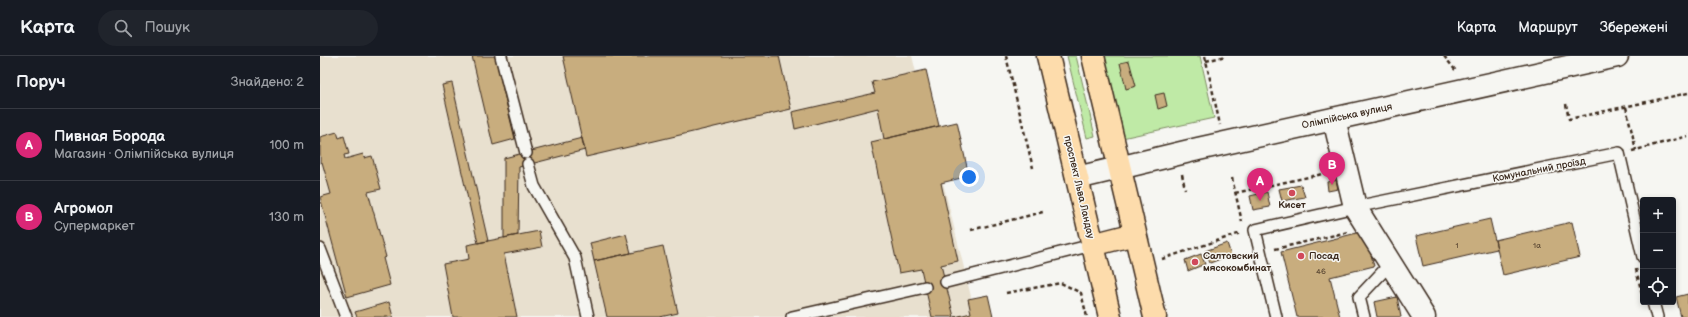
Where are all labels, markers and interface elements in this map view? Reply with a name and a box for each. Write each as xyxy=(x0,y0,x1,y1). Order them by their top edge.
search box xyxy=(98,10,378,46)
text: Карта xyxy=(20,16,74,39)
icon: search xyxy=(112,17,134,39)
text: Пошук xyxy=(144,18,190,37)
text: Карта xyxy=(1457,19,1496,36)
text: Маршрут xyxy=(1518,19,1578,36)
text: Збережені xyxy=(1600,19,1668,36)
text: Поруч xyxy=(16,72,66,92)
text: Знайдено: 2 xyxy=(231,74,304,90)
street label: Олімпійська вулиця xyxy=(1301,100,1394,131)
text: Пивная Борода xyxy=(54,127,165,146)
street label: проспект Льва Ландау xyxy=(1061,134,1097,240)
text: A xyxy=(25,137,33,153)
text: 100 m xyxy=(269,137,304,153)
text: Магазин · Олімпійська вулиця xyxy=(54,146,234,162)
pin: B xyxy=(1319,152,1345,185)
street label: Комунальний проїзд xyxy=(1491,155,1587,185)
your location xyxy=(959,167,979,187)
pin: A xyxy=(1247,168,1273,201)
marker: Кисет xyxy=(1287,188,1297,198)
map controls xyxy=(1640,197,1676,305)
button: + xyxy=(1640,197,1676,233)
text: Агромол xyxy=(54,199,113,218)
place label: Кисет xyxy=(1278,199,1306,211)
text: B xyxy=(24,209,34,225)
text: 130 m xyxy=(269,209,304,225)
text: Супермаркет xyxy=(54,218,135,234)
button: − xyxy=(1640,233,1676,269)
house number: 1 xyxy=(1455,241,1459,250)
house number: 1а xyxy=(1533,241,1541,250)
place label: Салтовский мясокомбинат xyxy=(1203,250,1272,274)
place label: Посад xyxy=(1309,250,1339,262)
marker: Посад xyxy=(1296,251,1306,261)
marker: Салтовский мясокомбинат xyxy=(1190,257,1200,267)
house number: 46 xyxy=(1316,267,1326,276)
button: locate xyxy=(1640,269,1676,305)

